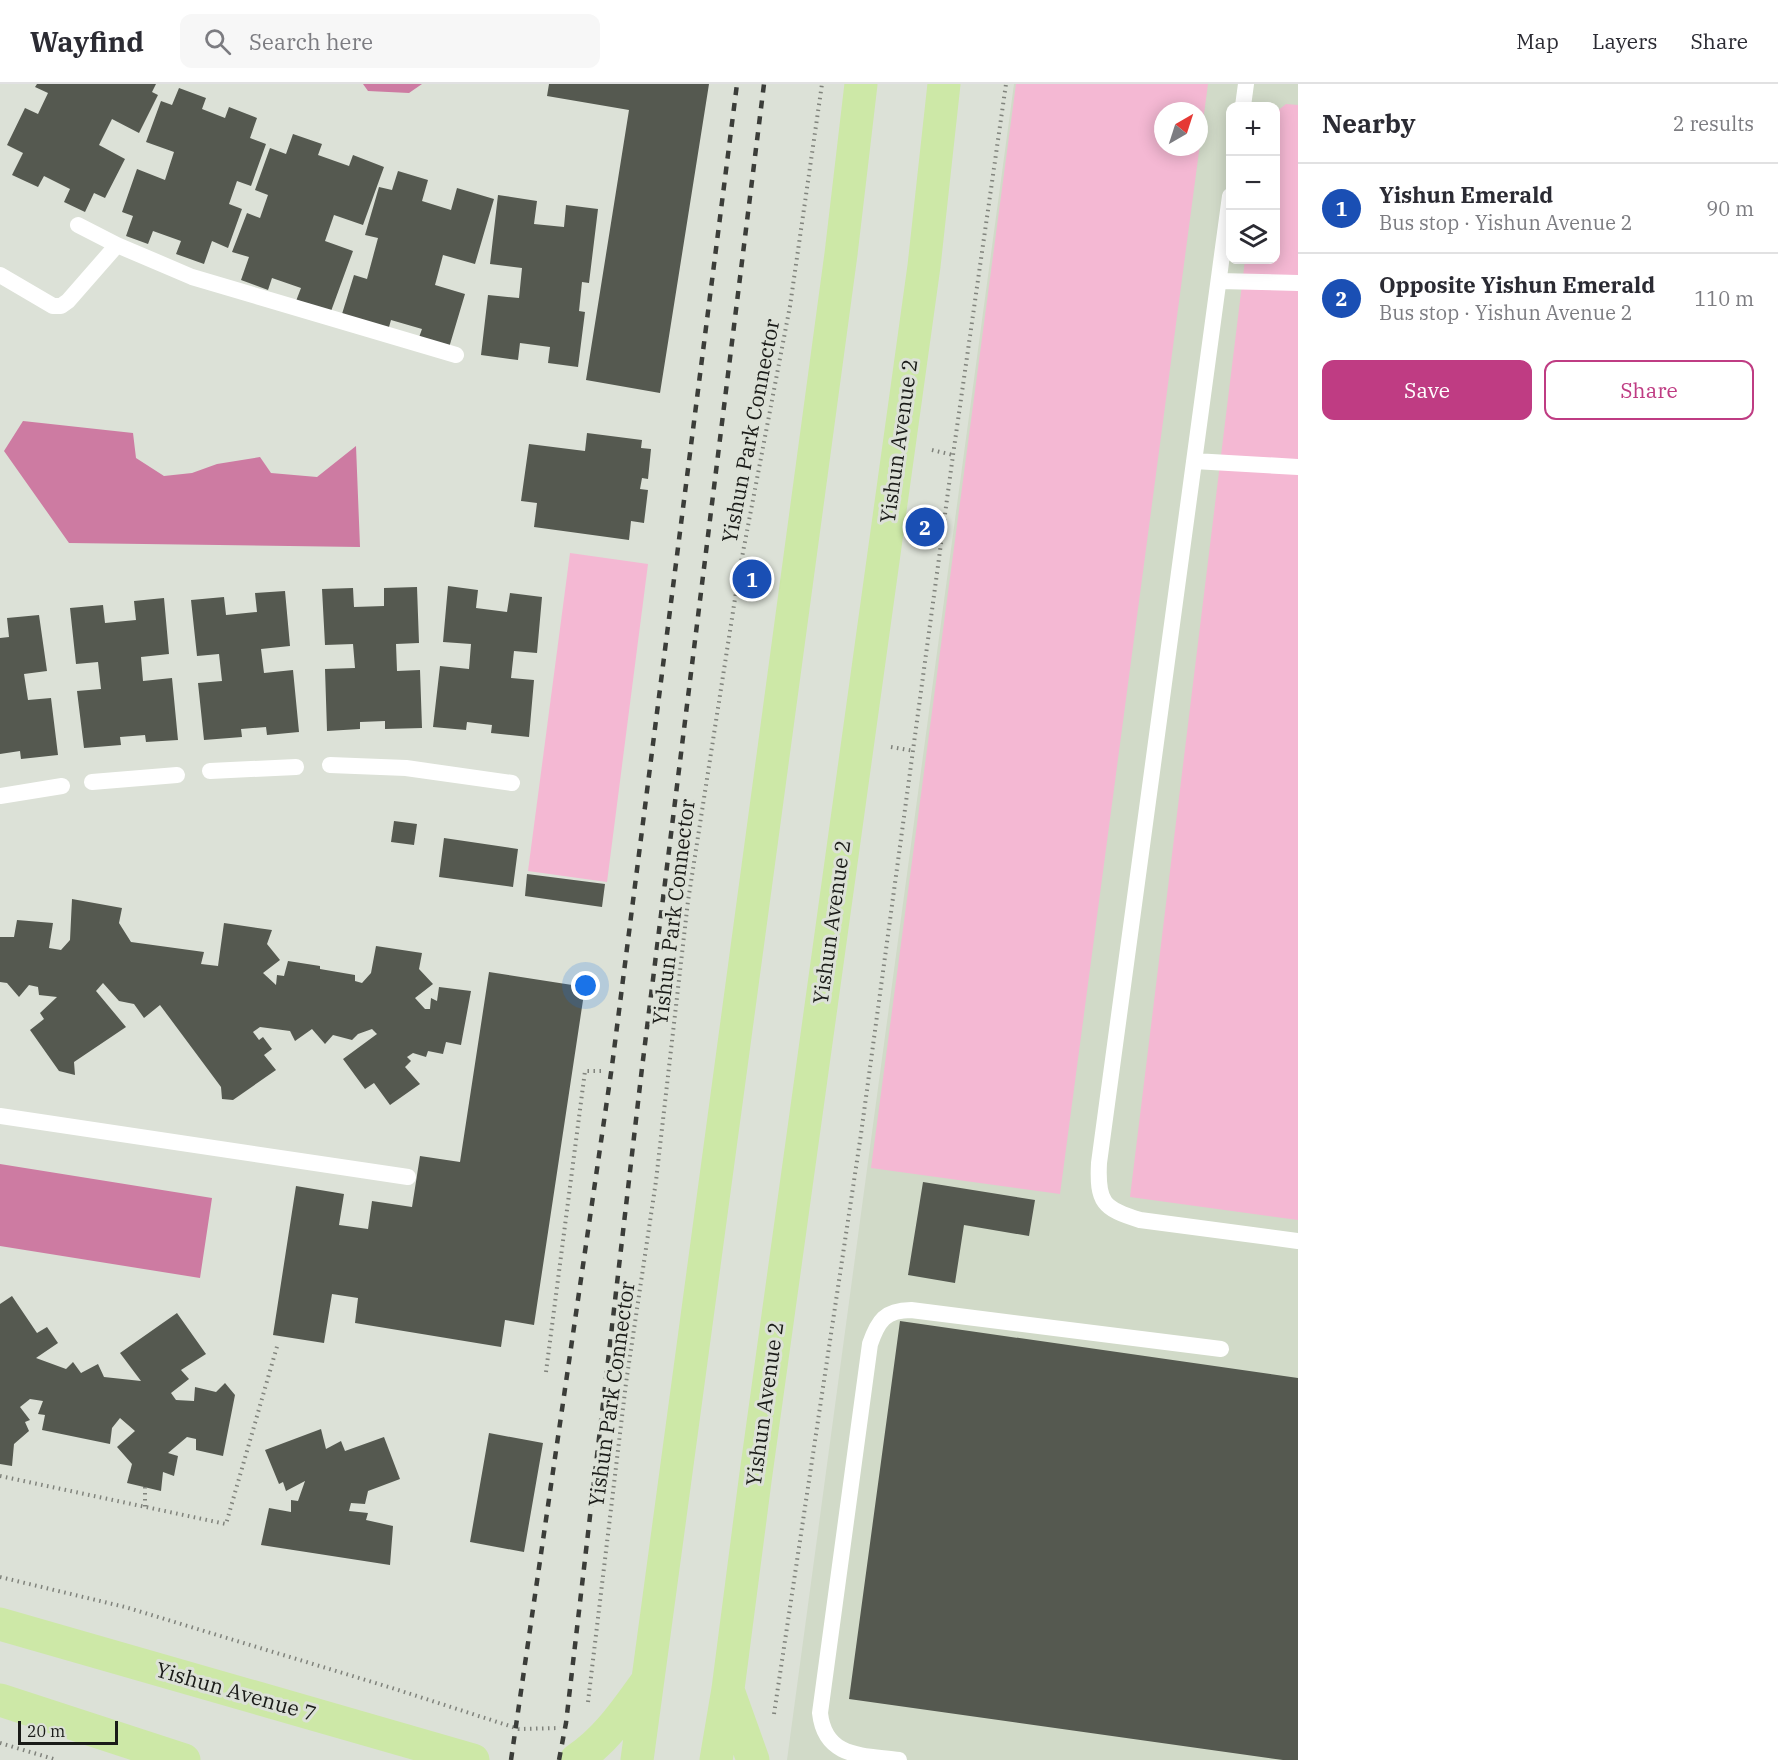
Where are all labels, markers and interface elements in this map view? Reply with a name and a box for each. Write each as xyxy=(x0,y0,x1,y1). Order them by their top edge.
search box xyxy=(180,14,600,68)
text: Wayfind xyxy=(30,23,144,60)
icon: search xyxy=(201,25,234,58)
text: Search here xyxy=(249,27,373,56)
text: Map xyxy=(1516,27,1559,55)
text: Layers xyxy=(1592,27,1658,55)
text: Share xyxy=(1691,27,1748,55)
north arrow xyxy=(1154,102,1208,156)
map controls xyxy=(1226,102,1280,264)
button: + xyxy=(1226,102,1280,156)
text: Nearby xyxy=(1322,106,1416,140)
text: 2 results xyxy=(1673,110,1754,137)
button: − xyxy=(1226,156,1280,210)
text: Yishun Emerald xyxy=(1379,180,1553,209)
text: 1 xyxy=(1336,195,1348,222)
text: 90 m xyxy=(1706,195,1754,222)
text: Bus stop · Yishun Avenue 2 xyxy=(1379,209,1633,236)
button: layers xyxy=(1226,210,1280,264)
text: Opposite Yishun Emerald xyxy=(1379,270,1655,299)
text: 2 xyxy=(1336,285,1348,312)
text: 110 m xyxy=(1694,285,1754,312)
text: Bus stop · Yishun Avenue 2 xyxy=(1379,299,1633,326)
street label: Yishun Park Connector xyxy=(715,316,786,545)
street label: Yishun Avenue 2 xyxy=(873,357,923,525)
button: Save xyxy=(1322,360,1532,420)
button: Share xyxy=(1544,360,1754,420)
pin: 2 xyxy=(906,504,944,550)
pin: 1 xyxy=(732,556,771,602)
street label: Yishun Park Connector xyxy=(645,797,701,1027)
street label: Yishun Avenue 2 xyxy=(806,838,856,1006)
your location xyxy=(571,971,600,1000)
street label: Yishun Park Connector xyxy=(581,1279,641,1509)
street label: Yishun Avenue 2 xyxy=(739,1320,789,1488)
street label: Yishun Avenue 7 xyxy=(153,1655,320,1727)
scale bar xyxy=(18,1718,118,1746)
text: 20 m xyxy=(27,1721,65,1741)

